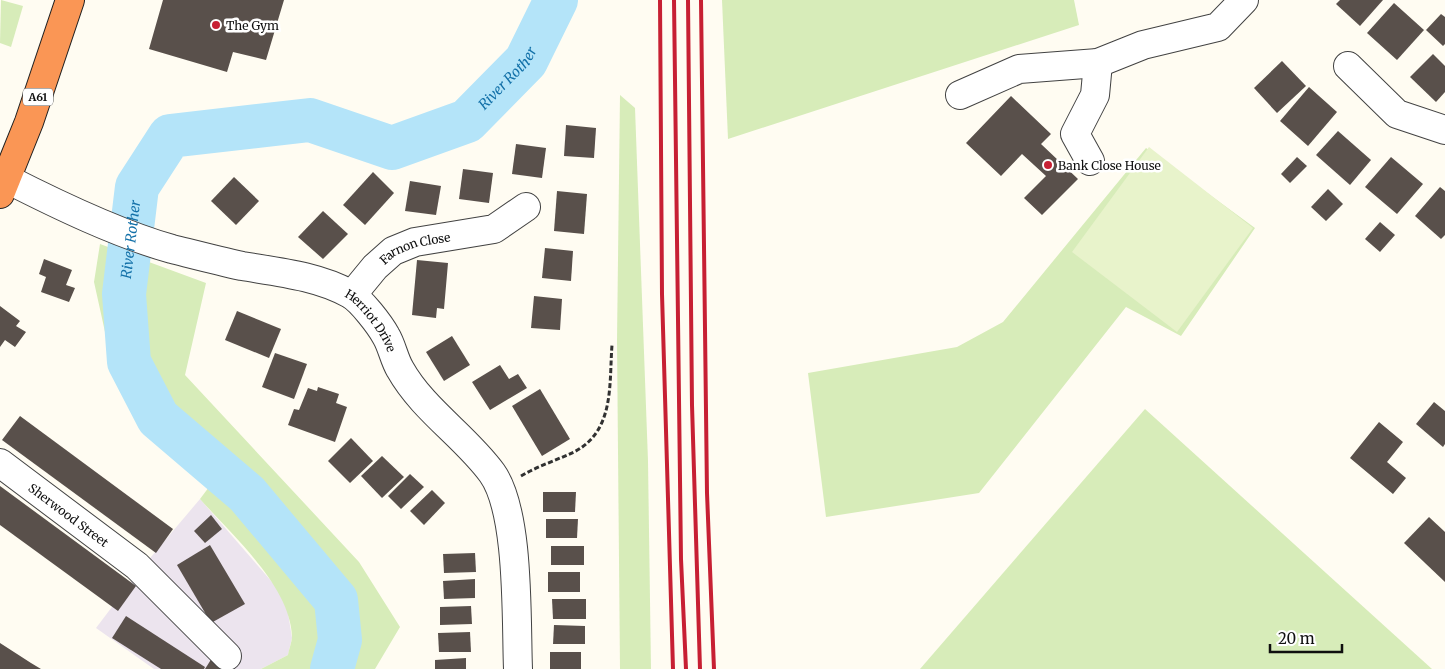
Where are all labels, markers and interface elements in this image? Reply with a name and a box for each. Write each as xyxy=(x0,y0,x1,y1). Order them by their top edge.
place label: The Gym xyxy=(226,18,279,33)
marker: The Gym xyxy=(210,19,222,31)
water label: River Rother xyxy=(474,44,541,113)
road number: A61 xyxy=(23,88,53,105)
place label: Bank Close House xyxy=(1058,158,1161,173)
marker: Bank Close House xyxy=(1042,159,1054,171)
water label: River Rother xyxy=(117,199,144,280)
street label: Farnon Close xyxy=(376,229,451,267)
street label: Herriot Drive xyxy=(343,286,400,354)
street label: Sherwood Street xyxy=(26,480,112,550)
scale bar xyxy=(1270,622,1342,654)
text: 20 m xyxy=(1278,629,1315,648)

